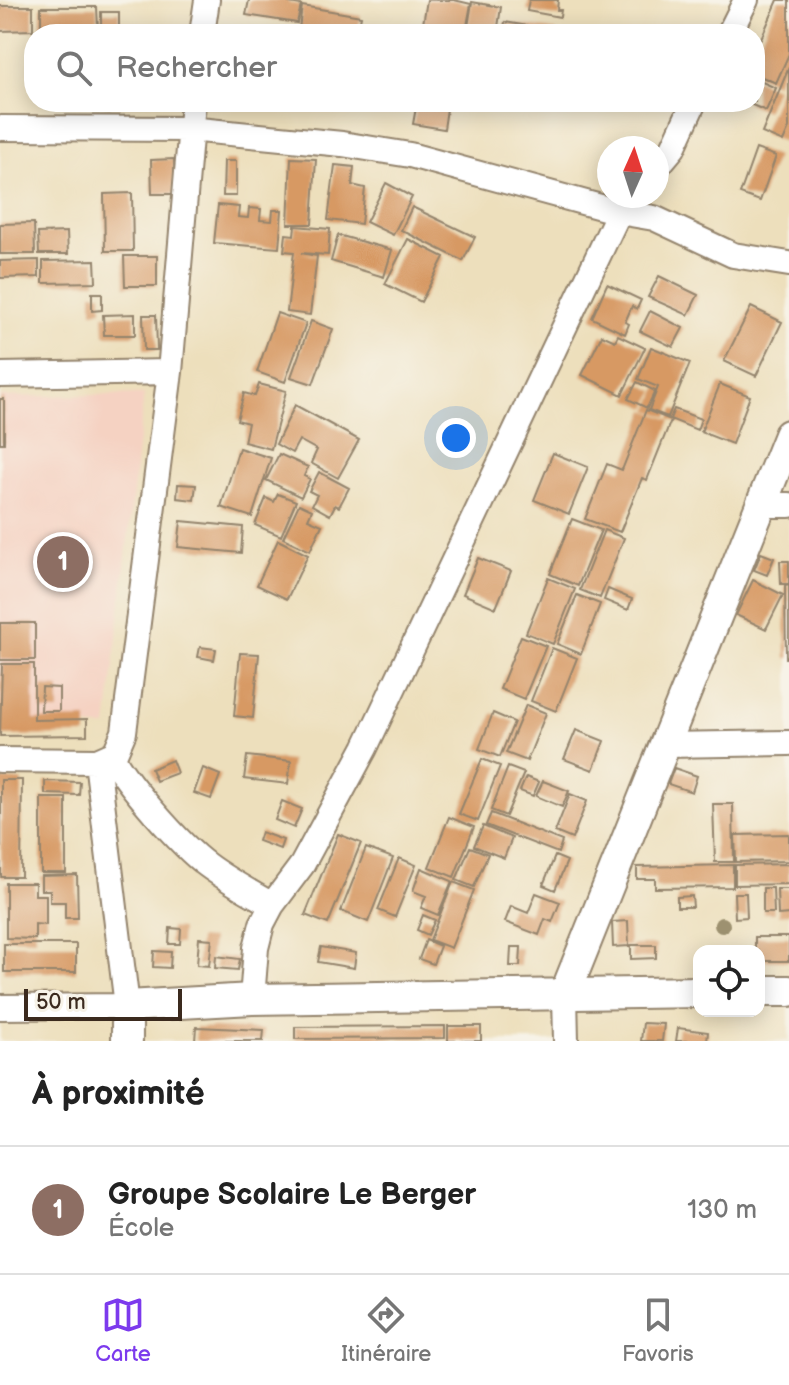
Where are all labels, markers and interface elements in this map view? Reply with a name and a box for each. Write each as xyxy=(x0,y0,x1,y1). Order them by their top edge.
search box xyxy=(24,24,765,112)
icon: search xyxy=(52,46,96,90)
text: Rechercher xyxy=(116,50,277,86)
north arrow xyxy=(597,136,669,208)
your location xyxy=(436,418,476,458)
pin: 1 xyxy=(37,532,89,592)
map controls xyxy=(693,945,765,1017)
button: locate xyxy=(693,945,765,1017)
scale bar xyxy=(24,985,182,1021)
text: 50 m xyxy=(36,989,86,1016)
text: À proximité xyxy=(32,1073,205,1114)
text: Groupe Scolaire Le Berger xyxy=(108,1177,476,1213)
text: 1 xyxy=(53,1195,63,1226)
text: 130 m xyxy=(687,1195,757,1226)
text: École xyxy=(108,1213,174,1244)
tab: Carte xyxy=(95,1293,151,1368)
tab: Itinéraire xyxy=(341,1293,431,1368)
tab: Favoris xyxy=(622,1293,694,1368)

